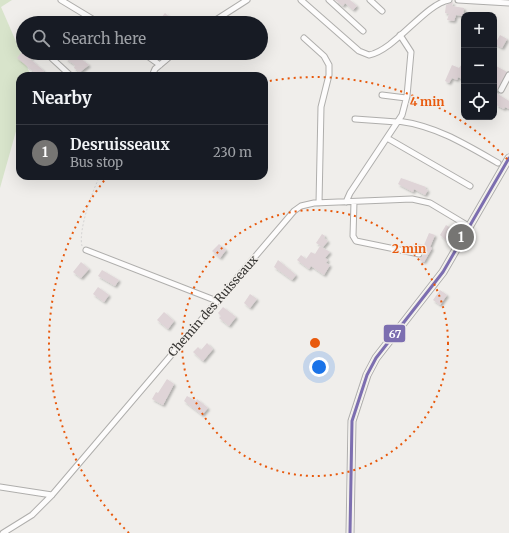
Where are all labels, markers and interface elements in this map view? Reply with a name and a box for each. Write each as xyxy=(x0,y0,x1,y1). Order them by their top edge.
map controls xyxy=(461,12,497,120)
button: + xyxy=(461,12,497,48)
search box xyxy=(16,16,268,60)
icon: search xyxy=(30,27,52,49)
text: Search here xyxy=(62,29,146,48)
button: − xyxy=(461,48,497,84)
button: locate xyxy=(461,84,497,120)
text: Nearby xyxy=(32,87,92,109)
text: 4 min xyxy=(410,94,444,109)
text: Desruisseaux xyxy=(70,135,170,154)
text: 1 xyxy=(42,144,48,161)
text: 230 m xyxy=(213,144,252,161)
text: Bus stop xyxy=(70,154,123,171)
pin: 1 xyxy=(448,222,474,252)
text: 2 min xyxy=(392,241,426,256)
street label: Chemin des Ruisseaux xyxy=(164,251,261,359)
line badge: 67 xyxy=(383,324,406,343)
text: 67 xyxy=(389,327,402,341)
centre of rings xyxy=(308,336,322,350)
your location xyxy=(309,357,329,377)

